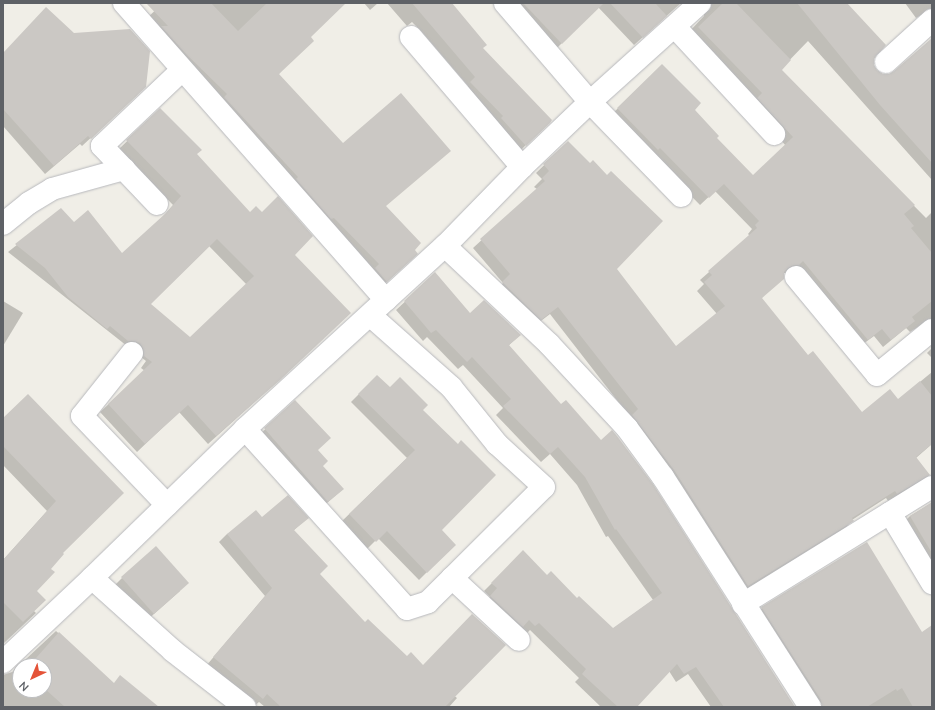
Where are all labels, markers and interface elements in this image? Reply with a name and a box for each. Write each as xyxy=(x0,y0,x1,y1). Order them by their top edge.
north arrow xyxy=(12,658,52,698)
text: N xyxy=(16,678,32,695)

